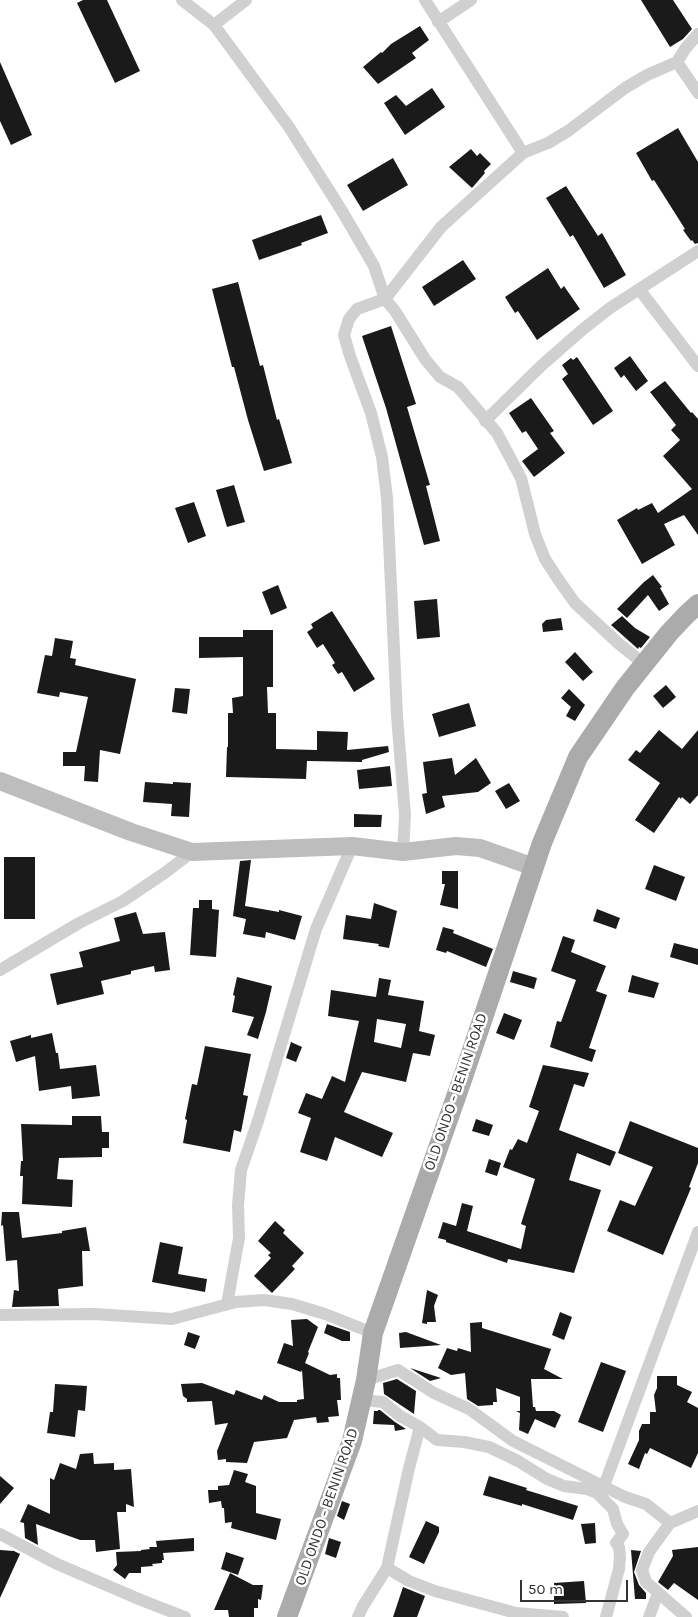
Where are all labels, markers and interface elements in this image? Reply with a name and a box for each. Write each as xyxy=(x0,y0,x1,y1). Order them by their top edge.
street label: OLD ONDO - BENIN ROAD xyxy=(421,1011,491,1173)
street label: OLD ONDO - BENIN ROAD xyxy=(292,1426,362,1588)
scale bar xyxy=(523,1570,630,1602)
text: 50 m xyxy=(528,1580,563,1598)

